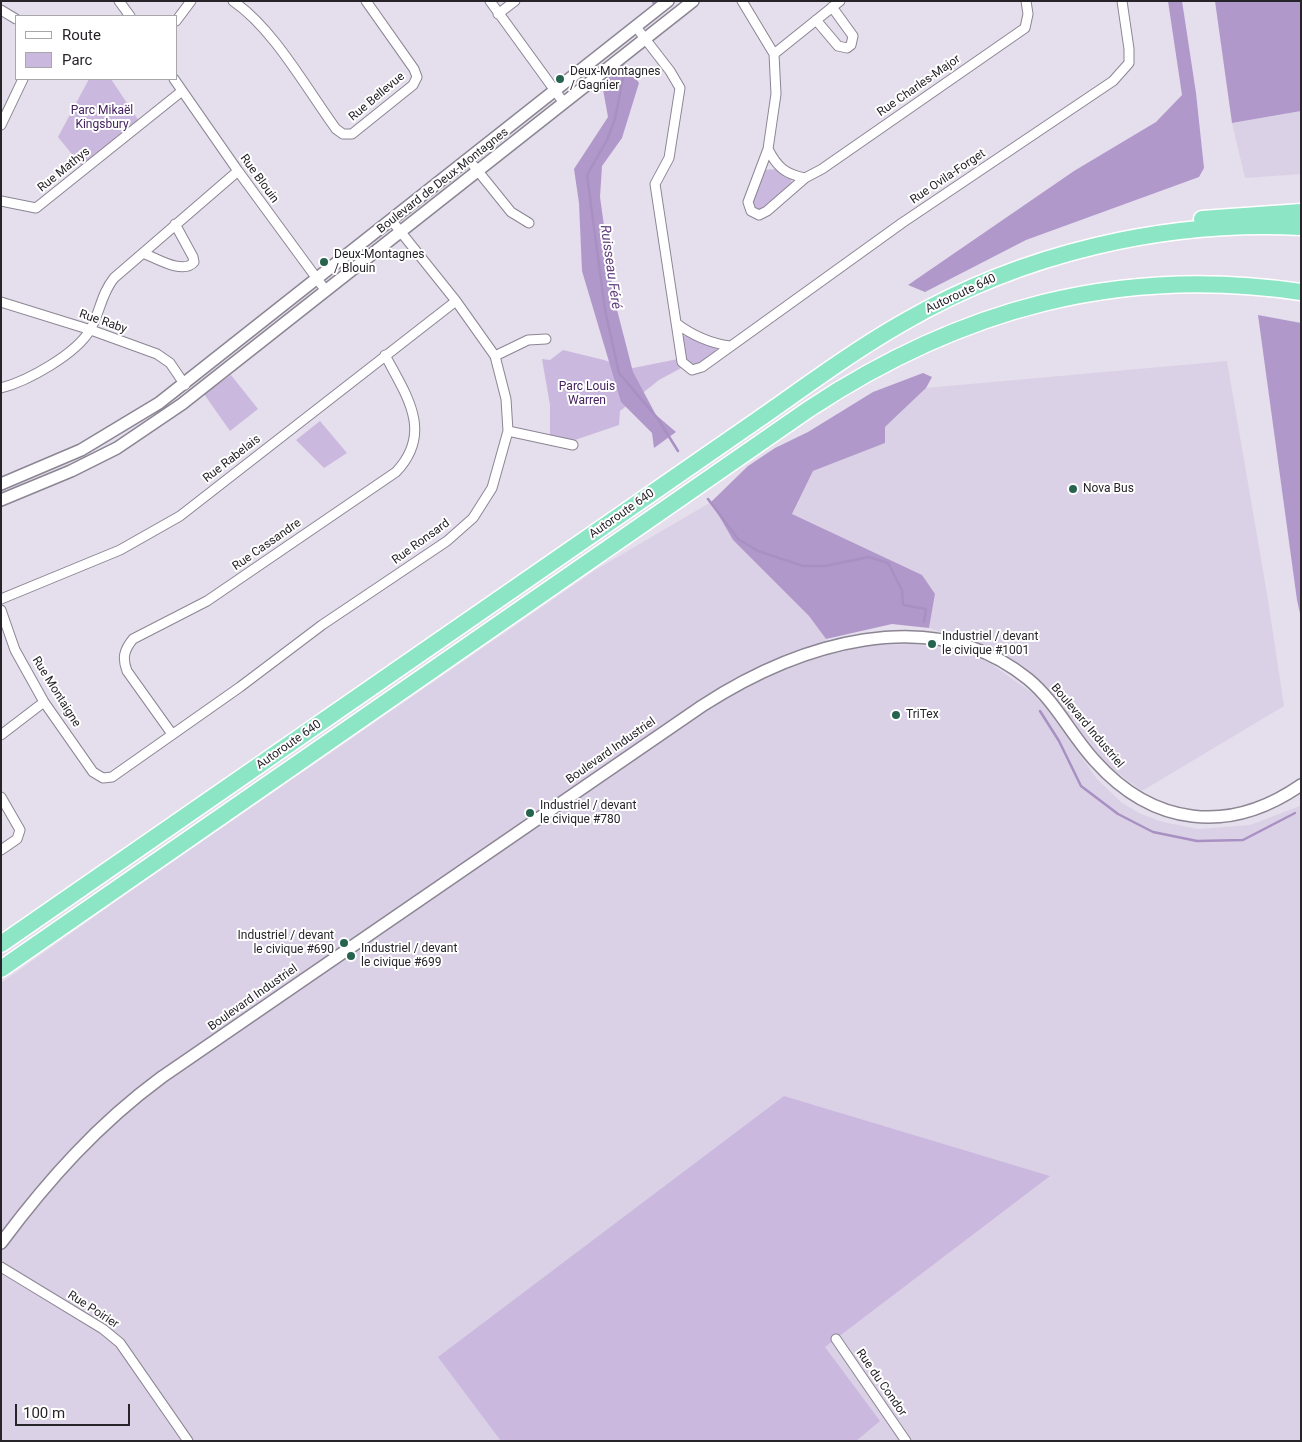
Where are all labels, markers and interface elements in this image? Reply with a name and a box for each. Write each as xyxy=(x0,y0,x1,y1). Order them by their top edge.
legend xyxy=(15,15,178,80)
text: Route xyxy=(62,26,101,44)
text: Parc xyxy=(62,51,92,69)
street label: Rue Charles-Major xyxy=(875,52,963,120)
place label: Deux-Montagnes / Gagnier xyxy=(570,65,660,93)
street label: Rue Bellevue xyxy=(346,70,408,124)
marker: Deux-Montagnes / Gagnier xyxy=(554,73,566,85)
park label: Parc Mikaël Kingsbury xyxy=(71,104,133,132)
street label: Boulevard de Deux-Montagnes xyxy=(374,125,512,237)
street label: Rue Mathys xyxy=(35,145,93,195)
street label: Rue Ovila-Forget xyxy=(908,147,988,207)
street label: Rue Blouin xyxy=(236,152,282,206)
water label: Ruisseau Féré xyxy=(596,224,624,310)
place label: Deux-Montagnes / Blouin xyxy=(334,248,424,276)
marker: Deux-Montagnes / Blouin xyxy=(318,256,330,268)
street label: Autoroute 640 xyxy=(924,271,998,317)
street label: Rue Raby xyxy=(77,307,129,337)
park label: Parc Louis Warren xyxy=(559,380,615,408)
street label: Rue Rabelais xyxy=(200,432,264,486)
place label: Nova Bus xyxy=(1083,482,1134,496)
marker: Nova Bus xyxy=(1067,483,1079,495)
street label: Autoroute 640 xyxy=(587,486,657,542)
street label: Rue Cassandre xyxy=(230,516,304,574)
street label: Rue Ronsard xyxy=(389,516,453,568)
place label: Industriel / devant le civique #1001 xyxy=(942,630,1038,658)
marker: Industriel / devant le civique #1001 xyxy=(926,638,938,650)
street label: Rue Montaigne xyxy=(29,654,83,730)
street label: Boulevard Industriel xyxy=(1047,681,1127,771)
place label: TriTex xyxy=(906,708,939,722)
marker: TriTex xyxy=(890,709,902,721)
street label: Boulevard Industriel xyxy=(564,715,658,787)
street label: Autoroute 640 xyxy=(254,717,324,773)
place label: Industriel / devant le civique #780 xyxy=(540,799,636,827)
marker: Industriel / devant le civique #780 xyxy=(524,807,536,819)
place label: Industriel / devant le civique #690 xyxy=(238,929,334,957)
marker: Industriel / devant le civique #690 xyxy=(338,937,350,949)
place label: Industriel / devant le civique #699 xyxy=(361,942,457,970)
marker: Industriel / devant le civique #699 xyxy=(345,950,357,962)
street label: Boulevard Industriel xyxy=(206,962,300,1034)
street label: Rue Poirier xyxy=(65,1288,121,1332)
street label: Rue du Condor xyxy=(853,1347,909,1419)
scale bar xyxy=(18,1394,132,1426)
text: 100 m xyxy=(23,1404,65,1422)

